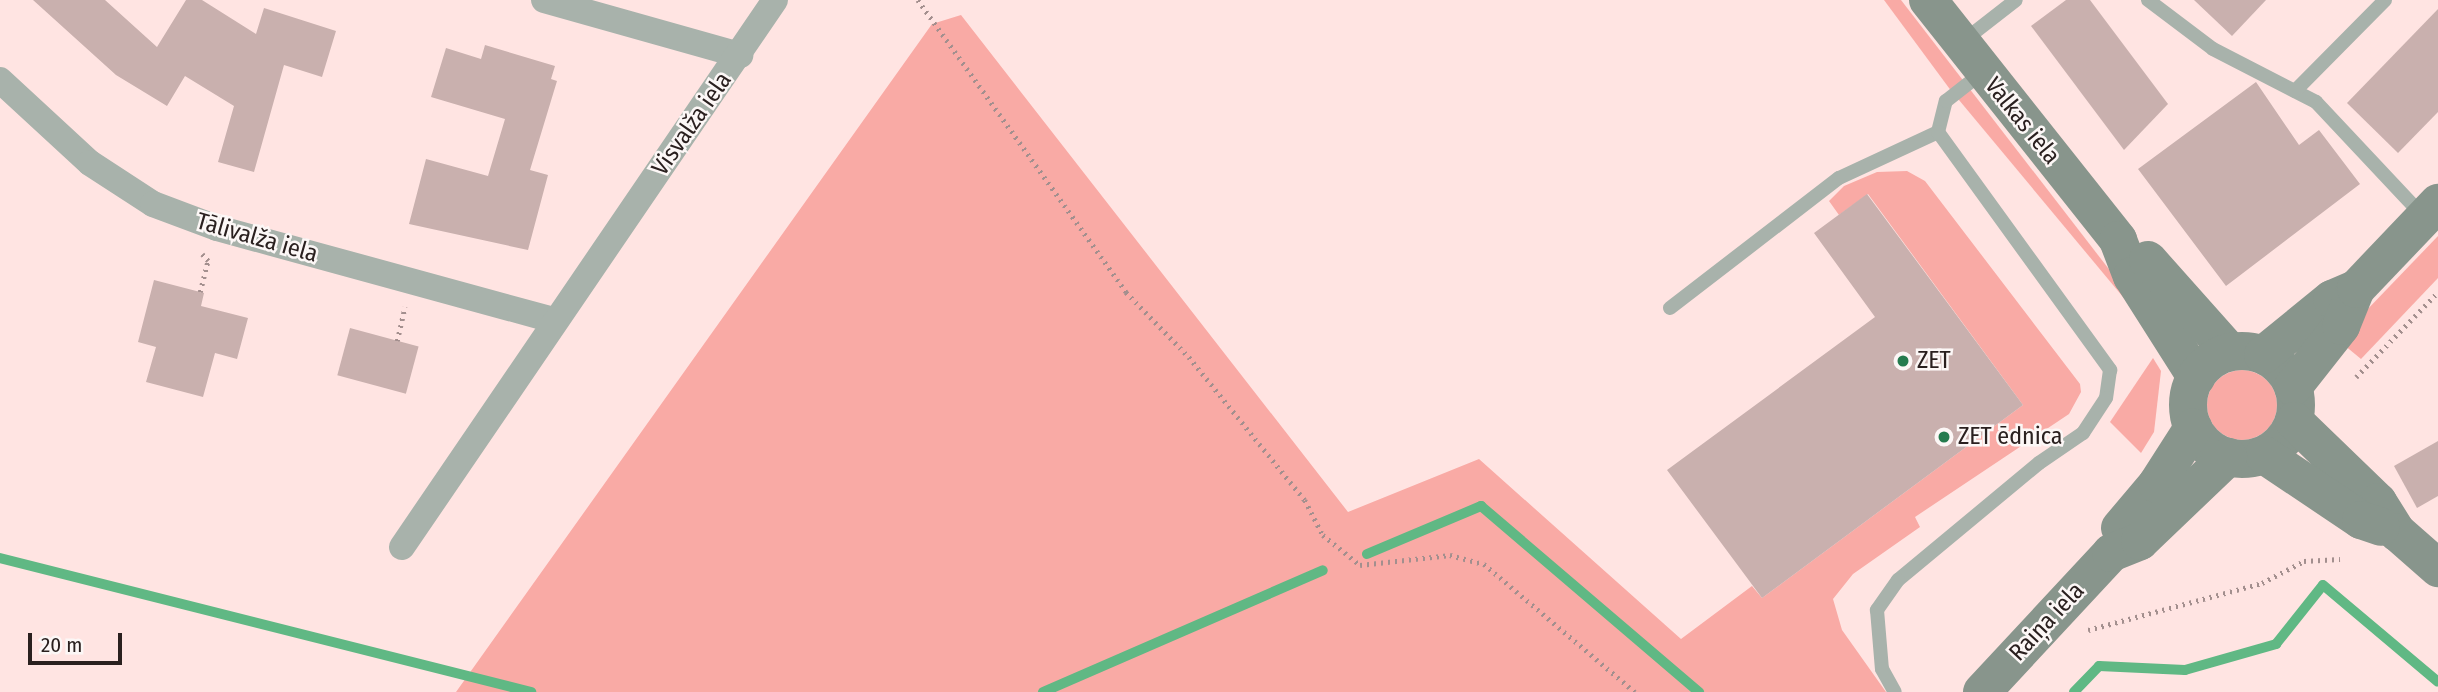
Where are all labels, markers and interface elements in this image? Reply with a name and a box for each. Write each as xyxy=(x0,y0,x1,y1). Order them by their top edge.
street label: Visvalža iela xyxy=(646,67,738,181)
street label: Valkas iela xyxy=(1978,72,2066,170)
street label: Tālivalža iela xyxy=(193,207,321,269)
place label: ZET xyxy=(1917,347,1951,375)
marker: ZET xyxy=(1895,353,1911,369)
place label: ZET ēdnica xyxy=(1958,423,2063,451)
marker: ZET ēdnica xyxy=(1936,429,1952,445)
street label: Raiņa iela xyxy=(2004,577,2090,667)
scale bar xyxy=(32,618,126,662)
text: 20 m xyxy=(41,632,82,658)

